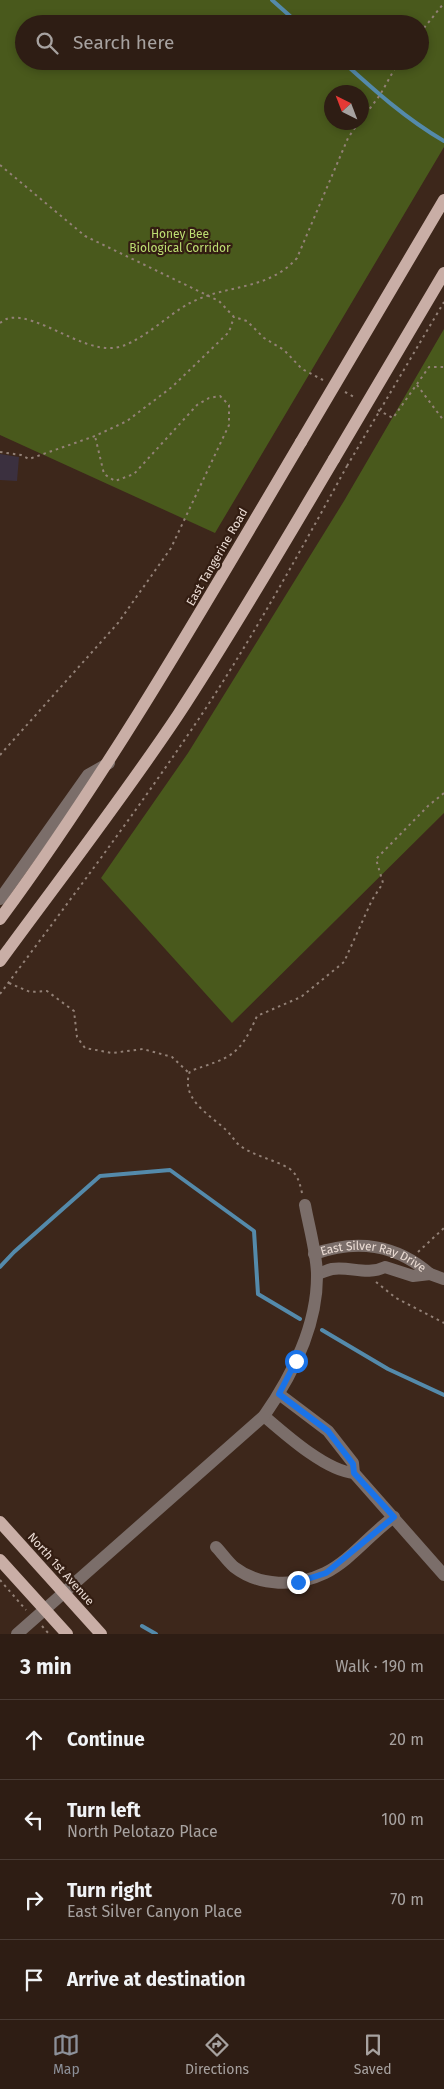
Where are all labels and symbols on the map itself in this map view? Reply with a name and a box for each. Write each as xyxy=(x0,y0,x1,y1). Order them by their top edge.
north arrow xyxy=(324,85,369,130)
park label: Honey Bee Biological Corridor xyxy=(129,227,231,255)
street label: East Tangerine Road xyxy=(183,506,251,608)
street label: East Silver Ray Drive xyxy=(319,1239,429,1275)
route start xyxy=(285,1350,308,1373)
street label: North 1st Avenue xyxy=(25,1530,97,1608)
route end xyxy=(287,1571,310,1594)

